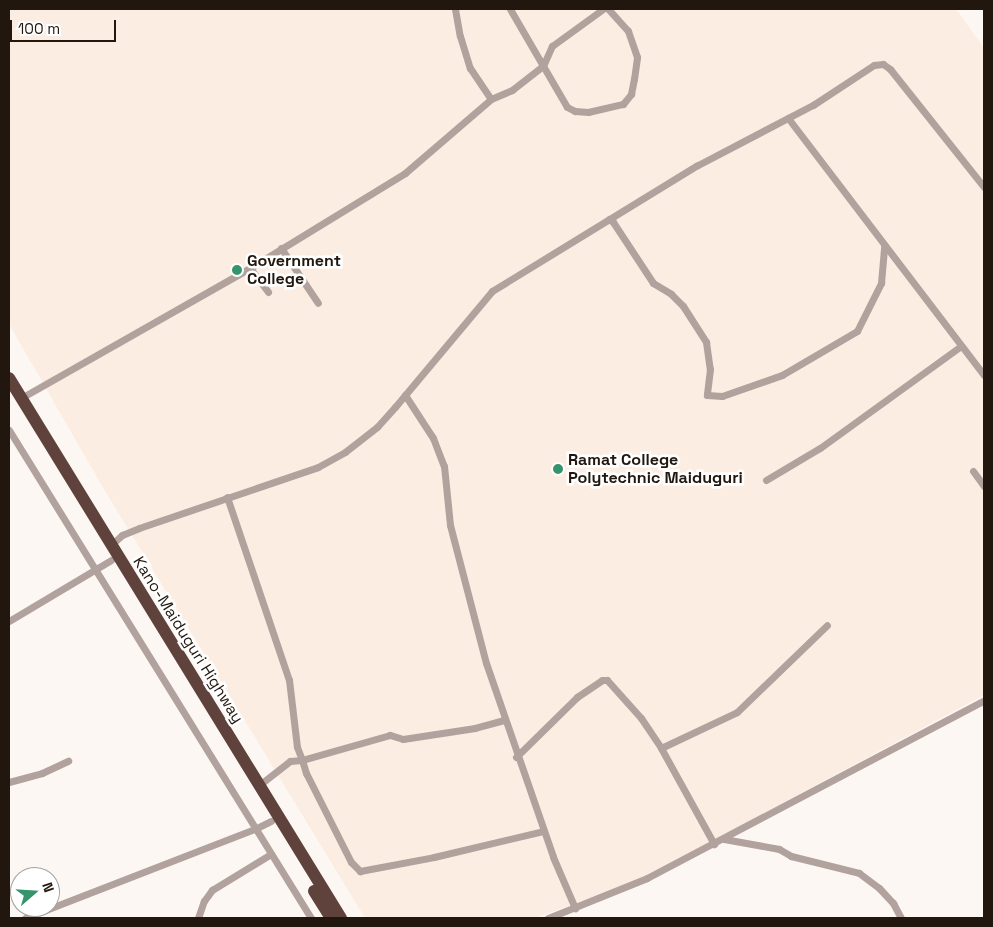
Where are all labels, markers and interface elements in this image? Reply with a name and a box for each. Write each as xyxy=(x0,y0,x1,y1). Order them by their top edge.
scale bar xyxy=(12,10,119,42)
text: 100 m xyxy=(18,19,60,38)
place label: Government College xyxy=(247,251,341,289)
marker: Government College xyxy=(231,264,243,276)
place label: Ramat College Polytechnic Maiduguri xyxy=(568,450,743,488)
marker: Ramat College Polytechnic Maiduguri xyxy=(552,463,564,475)
street label: Kano-Maiduguri Highway xyxy=(129,553,247,727)
north arrow xyxy=(10,867,60,917)
text: N xyxy=(38,880,58,895)

